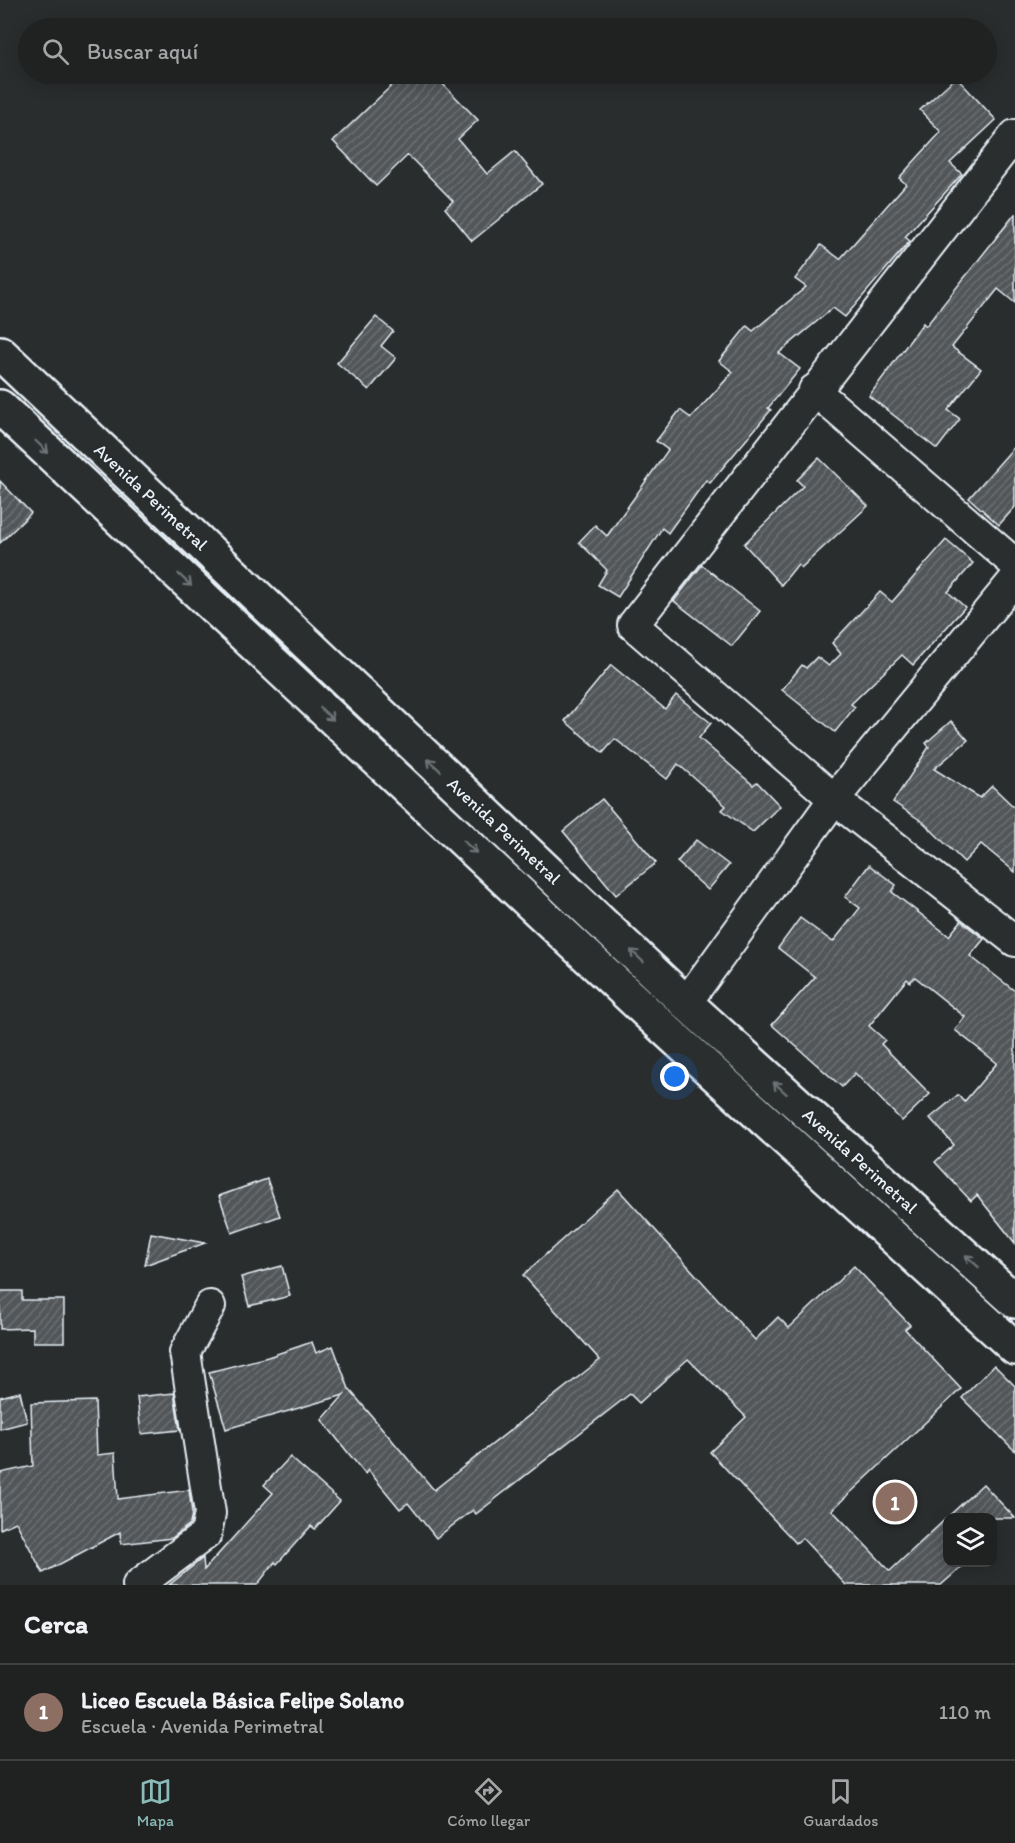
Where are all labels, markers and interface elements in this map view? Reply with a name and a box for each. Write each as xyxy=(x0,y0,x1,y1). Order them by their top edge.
search box xyxy=(18,18,997,84)
icon: search xyxy=(39,35,72,68)
text: Buscar aquí xyxy=(87,38,198,65)
street label: Avenida Perimetral xyxy=(90,439,212,555)
one-way arrow xyxy=(35,440,50,454)
one-way arrow xyxy=(177,573,192,588)
one-way arrow xyxy=(319,706,334,720)
one-way arrow xyxy=(427,758,442,772)
street label: Avenida Perimetral xyxy=(443,773,565,889)
one-way arrow xyxy=(462,840,477,854)
one-way arrow xyxy=(629,949,644,964)
your location xyxy=(660,1062,689,1091)
one-way arrow xyxy=(773,1081,788,1095)
street label: Avenida Perimetral xyxy=(798,1104,922,1218)
one-way arrow xyxy=(964,1254,979,1268)
pin: 1 xyxy=(876,1480,914,1524)
map controls xyxy=(943,1513,997,1567)
button: layers xyxy=(943,1513,997,1567)
text: Cerca xyxy=(24,1608,88,1640)
text: Liceo Escuela Básica Felipe Solano xyxy=(81,1687,404,1714)
text: 1 xyxy=(39,1700,48,1724)
text: 110 m xyxy=(939,1700,991,1724)
text: Escuela · Avenida Perimetral xyxy=(81,1714,324,1738)
tab: Mapa xyxy=(137,1775,174,1830)
tab: Cómo llegar xyxy=(447,1775,530,1830)
tab: Guardados xyxy=(803,1775,878,1830)

